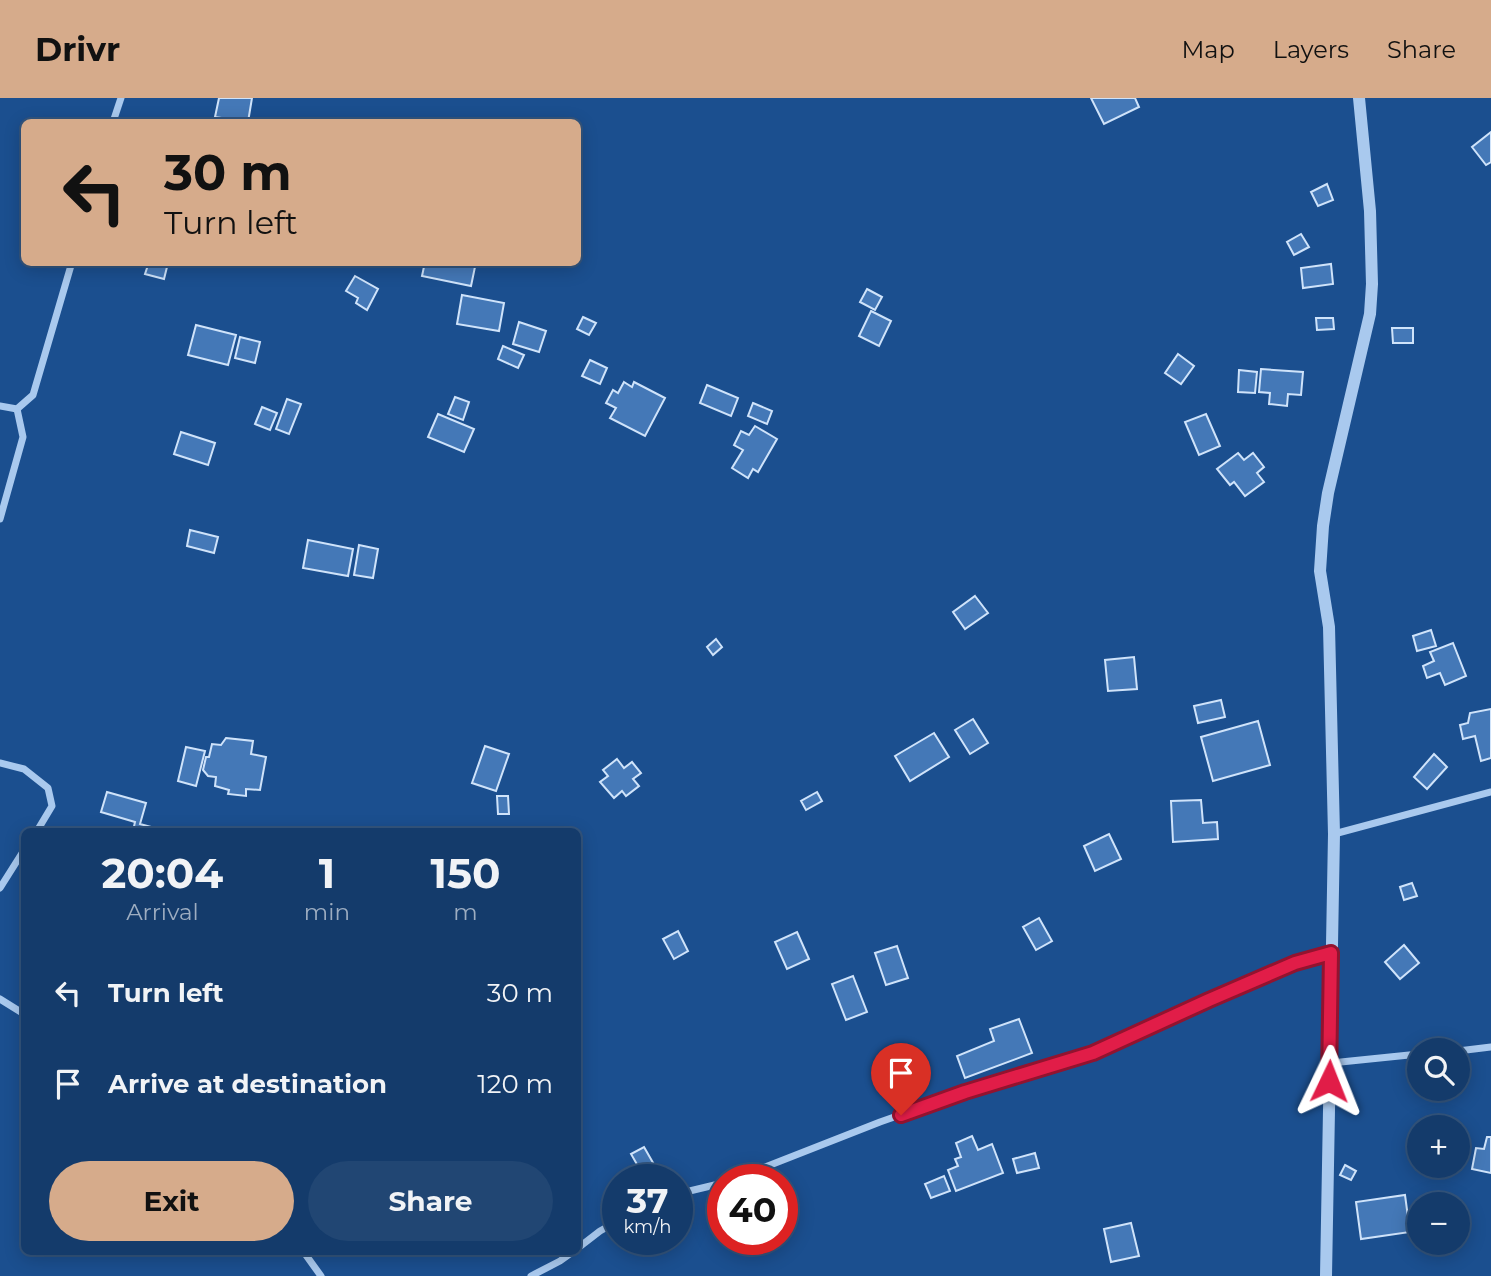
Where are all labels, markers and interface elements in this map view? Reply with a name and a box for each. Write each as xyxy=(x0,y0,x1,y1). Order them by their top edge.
text: Drivr xyxy=(35,29,120,69)
text: Map xyxy=(1181,35,1235,64)
text: Layers xyxy=(1273,35,1349,64)
text: Share xyxy=(1387,35,1456,64)
text: 30 m xyxy=(164,143,292,202)
icon: left xyxy=(49,147,140,238)
text: Turn left xyxy=(164,203,298,242)
text: 20:04 xyxy=(102,847,223,899)
text: 1 xyxy=(319,847,335,899)
text: 150 xyxy=(430,847,500,899)
text: Arrival xyxy=(126,898,199,926)
text: min xyxy=(304,898,350,926)
text: m xyxy=(453,898,478,926)
icon: left xyxy=(49,974,87,1012)
text: Turn left xyxy=(108,977,224,1009)
text: 30 m xyxy=(487,977,553,1009)
map controls xyxy=(1407,1038,1470,1255)
button: search xyxy=(1407,1038,1470,1101)
pin xyxy=(871,1043,931,1115)
position arrow xyxy=(1292,1044,1366,1118)
icon: arrive xyxy=(882,1054,920,1092)
icon: arrive xyxy=(49,1065,87,1103)
text: Arrive at destination xyxy=(108,1068,387,1100)
text: 120 m xyxy=(477,1068,553,1100)
button: + xyxy=(1407,1115,1470,1178)
button: Exit xyxy=(49,1161,294,1241)
button: Share xyxy=(308,1161,553,1241)
speed limit sign: 40 xyxy=(707,1164,798,1255)
text: 37 xyxy=(626,1179,669,1222)
button: − xyxy=(1407,1192,1470,1255)
text: km/h xyxy=(623,1216,672,1238)

